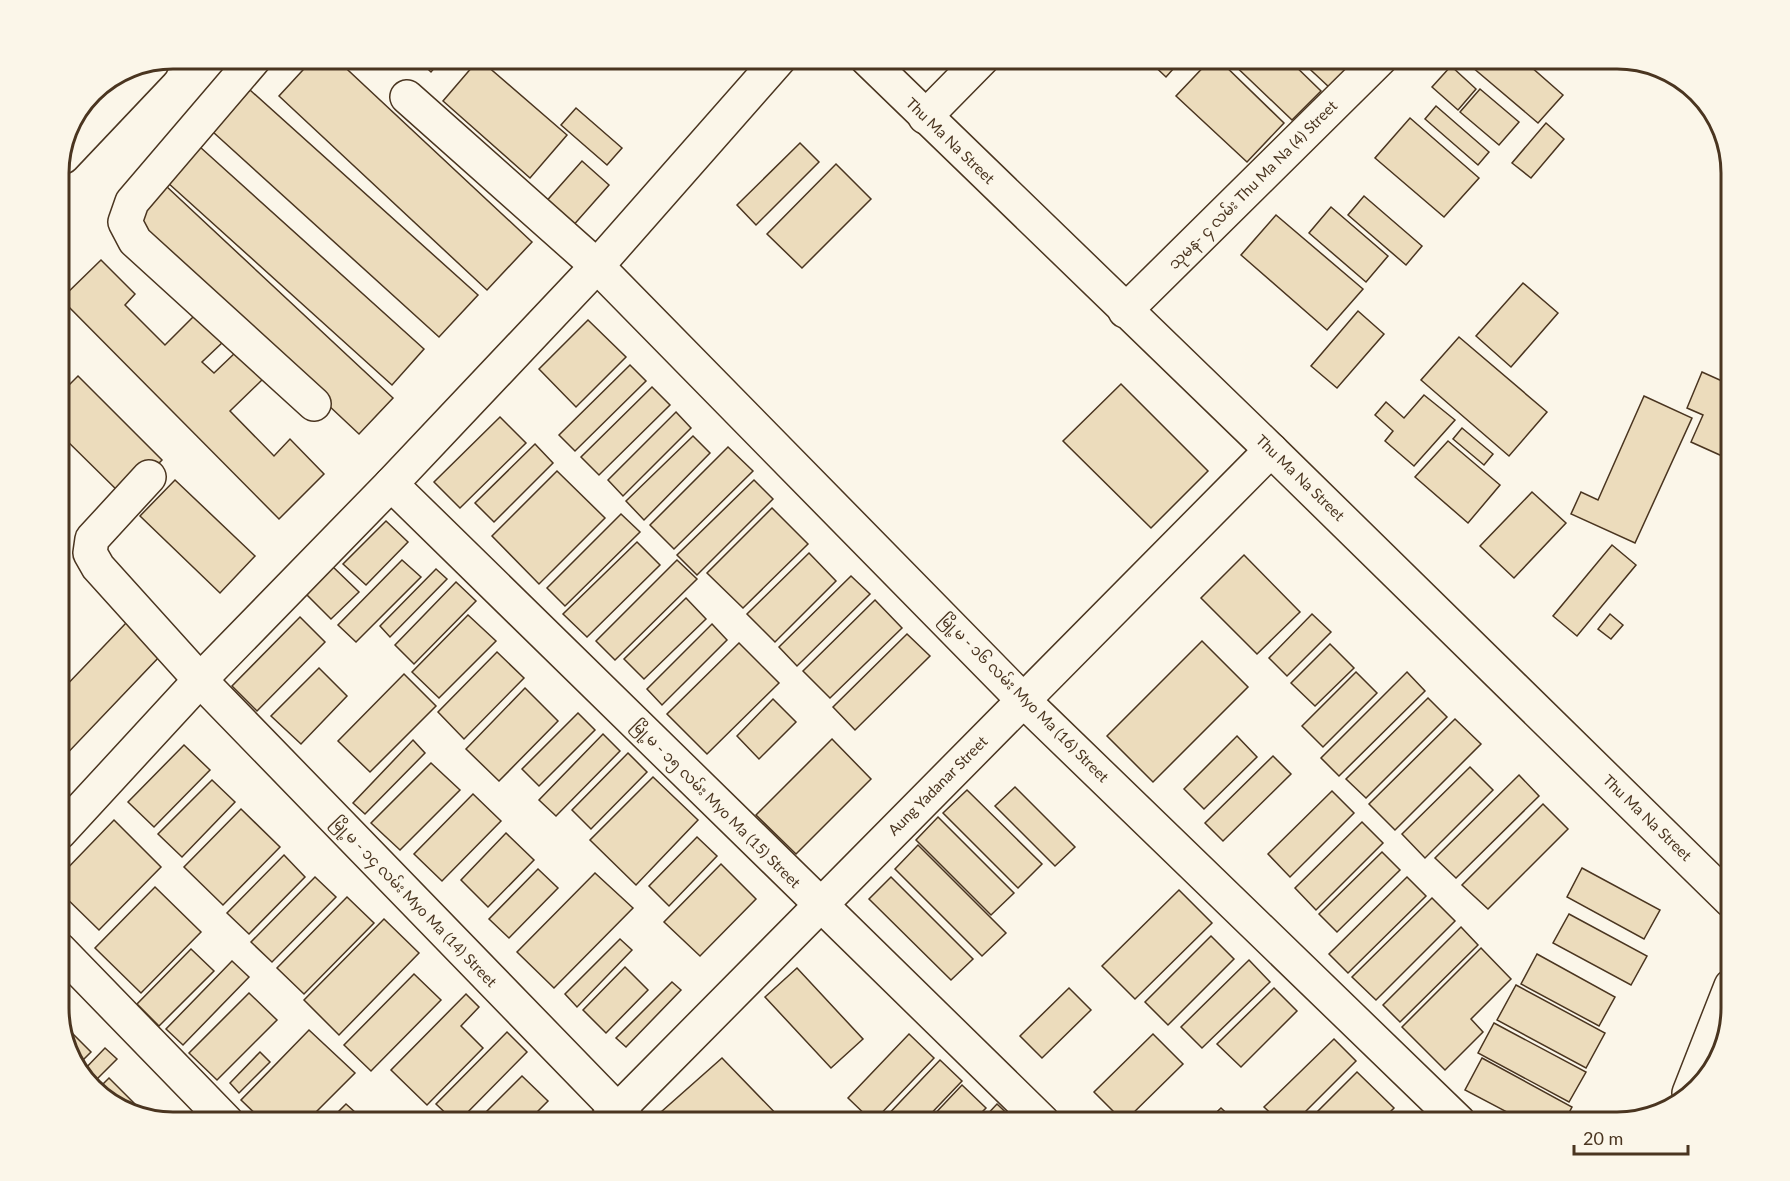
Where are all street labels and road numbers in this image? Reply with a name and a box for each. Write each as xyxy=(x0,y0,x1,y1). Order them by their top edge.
street label: Thu Ma Na Street xyxy=(903,93,999,188)
street label: သုမန- ၄ လမ်း Thu Ma Na (4) Street xyxy=(1164,96,1344,275)
street label: Thu Ma Na Street xyxy=(1253,430,1349,525)
street label: မြို့မ - ၁၆ လမ်း Myo Ma (16) Street xyxy=(934,609,1113,789)
street label: မြို့မ - ၁၅ လမ်း Myo Ma (15) Street xyxy=(626,715,805,894)
street label: Aung Yadanar Street xyxy=(884,731,991,839)
street label: Thu Ma Na Street xyxy=(1600,770,1696,865)
street label: မြို့မ - ၁၄ လမ်း Myo Ma (14) Street xyxy=(326,812,501,993)

